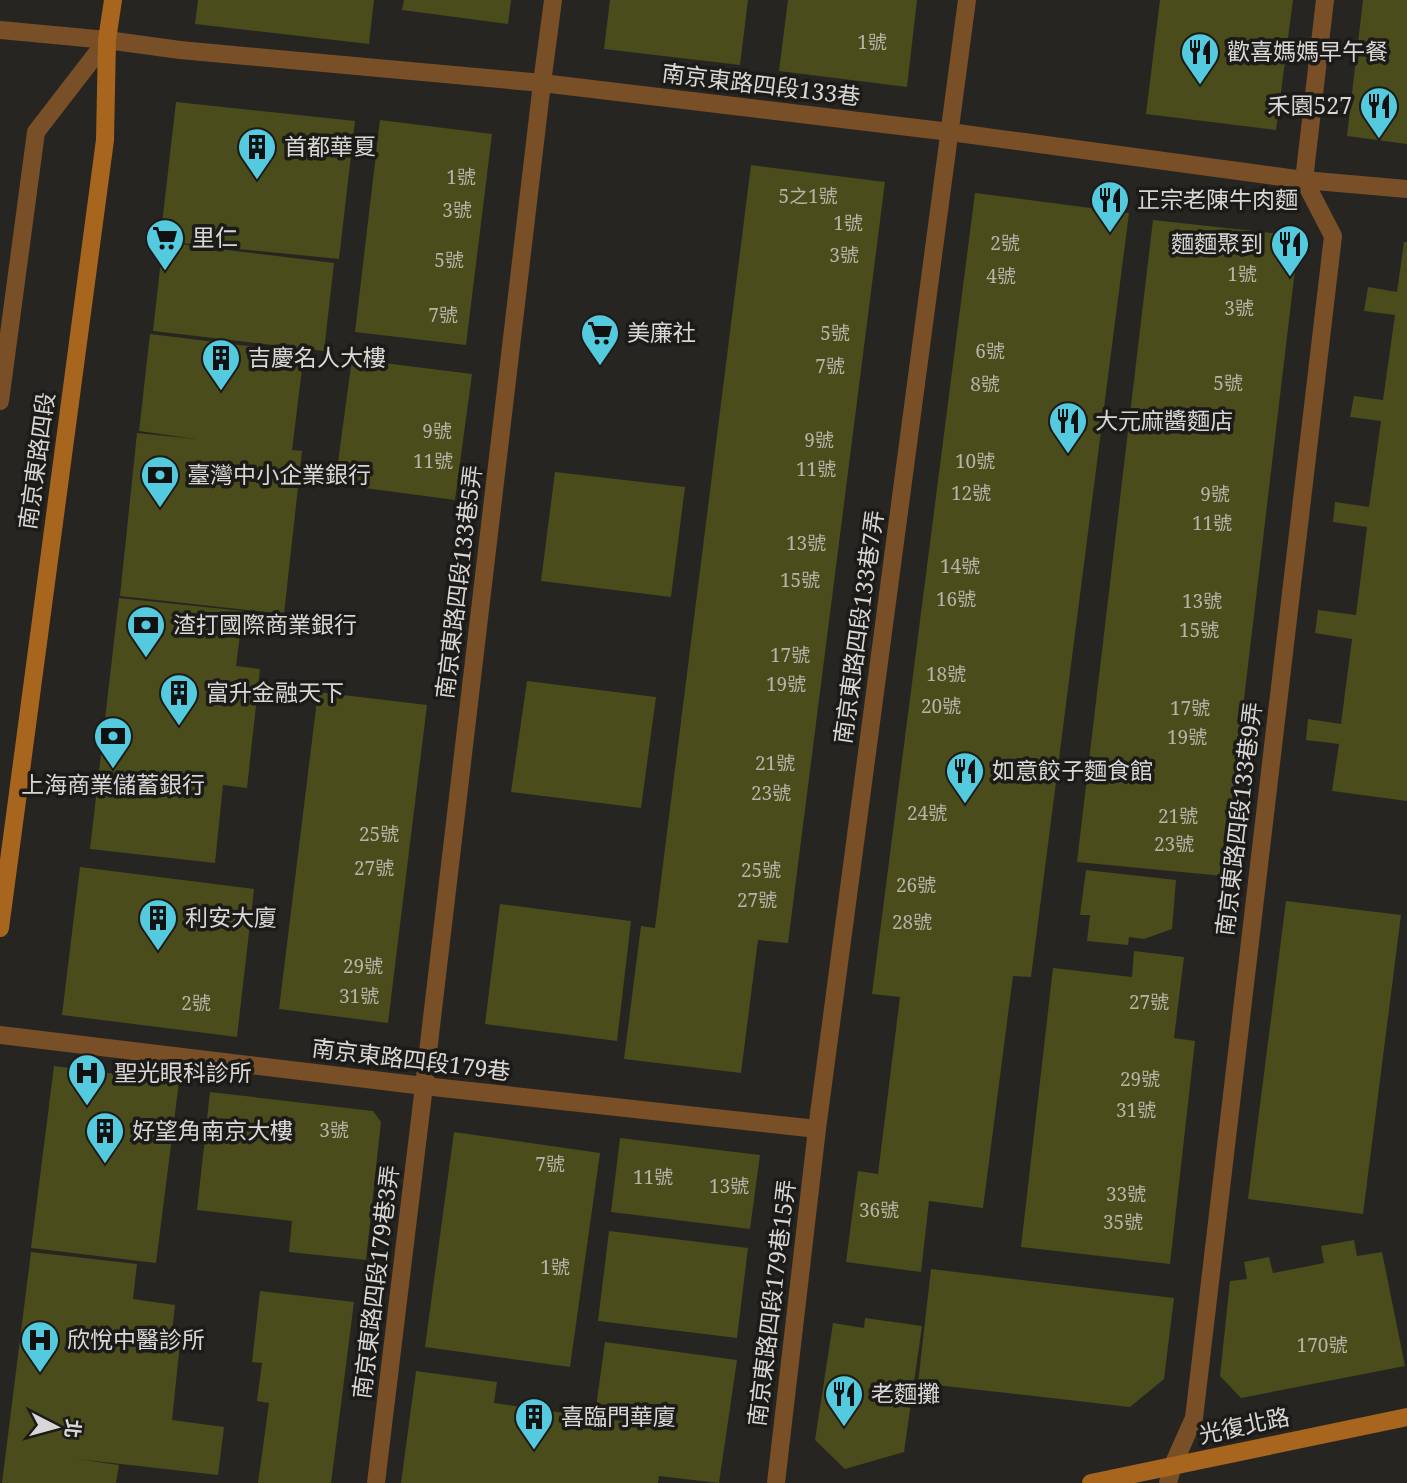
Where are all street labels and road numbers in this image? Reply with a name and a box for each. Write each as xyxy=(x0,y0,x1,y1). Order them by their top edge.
street label: 南京東路四段133巷 xyxy=(660,56,862,112)
street label: 南京東路四段 xyxy=(11,390,61,531)
street label: 南京東路四段133巷5弄 xyxy=(428,463,488,701)
street label: 南京東路四段133巷7弄 xyxy=(826,508,890,746)
street label: 南京東路四段133巷9弄 xyxy=(1208,700,1268,938)
street label: 南京東路四段179巷 xyxy=(310,1031,512,1087)
street label: 南京東路四段179巷3弄 xyxy=(345,1163,405,1401)
street label: 南京東路四段179巷15弄 xyxy=(740,1178,802,1428)
street label: 光復北路 xyxy=(1195,1400,1292,1450)

